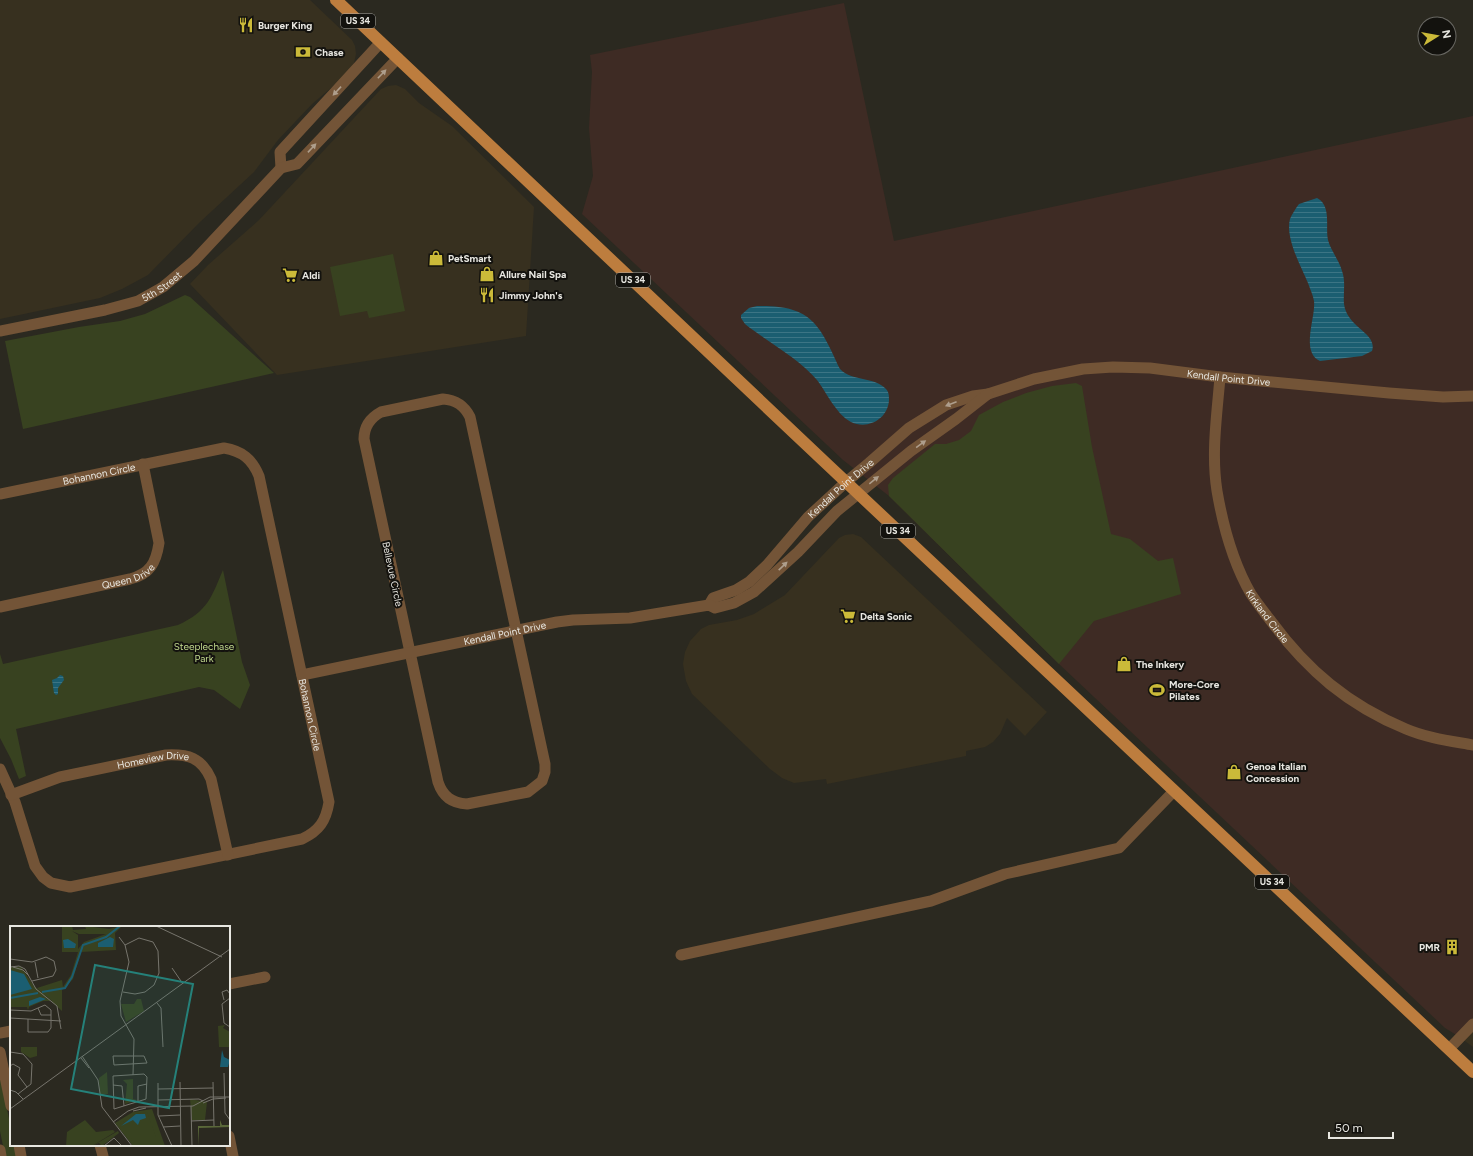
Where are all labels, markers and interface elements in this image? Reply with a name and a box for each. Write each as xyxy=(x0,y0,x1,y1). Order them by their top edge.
road number: US 34 xyxy=(341,14,375,28)
restaurant icon: Burger King xyxy=(237,16,255,34)
north arrow xyxy=(1417,16,1457,56)
place label: Burger King xyxy=(258,19,312,32)
text: N xyxy=(1439,29,1454,40)
bank icon: Chase xyxy=(294,43,312,61)
place label: Chase xyxy=(315,46,344,59)
one-way arrow xyxy=(377,69,387,79)
one-way arrow xyxy=(332,86,341,96)
one-way arrow xyxy=(308,143,317,153)
shop icon: PetSmart xyxy=(427,249,445,267)
place label: PetSmart xyxy=(448,252,491,265)
shop icon: Allure Nail Spa xyxy=(478,265,496,283)
supermarket icon: Aldi xyxy=(281,266,299,284)
street label: 5th Street xyxy=(139,268,184,305)
place label: Allure Nail Spa xyxy=(499,268,566,281)
place label: Aldi xyxy=(302,269,321,282)
road number: US 34 xyxy=(616,273,650,287)
restaurant icon: Jimmy John's xyxy=(478,286,496,304)
place label: Jimmy John's xyxy=(499,289,563,302)
street label: Kendall Point Drive xyxy=(1186,367,1271,389)
one-way arrow xyxy=(944,401,956,407)
one-way arrow xyxy=(916,440,926,448)
street label: Kendall Point Drive xyxy=(805,456,877,521)
street label: Bohannon Circle xyxy=(62,460,137,488)
one-way arrow xyxy=(869,476,880,485)
road number: US 34 xyxy=(881,524,915,538)
street label: Bellevue Circle xyxy=(379,540,406,608)
street label: Queen Drive xyxy=(101,561,158,592)
one-way arrow xyxy=(778,561,788,571)
street label: Kirkland Circle xyxy=(1243,587,1292,646)
supermarket icon: Delta Sonic xyxy=(839,607,857,625)
place label: Delta Sonic xyxy=(860,610,913,623)
street label: Kendall Point Drive xyxy=(462,618,548,648)
park label: Steeplechase Park xyxy=(174,640,235,665)
shop icon: The Inkery xyxy=(1115,655,1133,673)
place label: The Inkery xyxy=(1136,658,1184,671)
street label: Bohannon Circle xyxy=(296,677,324,753)
place label: More-Core Pilates xyxy=(1169,678,1220,703)
sports icon: More-Core Pilates xyxy=(1148,681,1166,699)
street label: Homeview Drive xyxy=(116,749,191,772)
place label: Genoa Italian Concession xyxy=(1246,760,1307,785)
shop icon: Genoa Italian Concession xyxy=(1225,763,1243,781)
road number: US 34 xyxy=(1255,875,1289,889)
inset map xyxy=(10,926,230,1146)
building icon: PMR xyxy=(1443,938,1461,956)
place label: PMR xyxy=(1419,941,1441,954)
scale bar xyxy=(1329,1114,1393,1140)
text: 50 m xyxy=(1335,1121,1363,1135)

